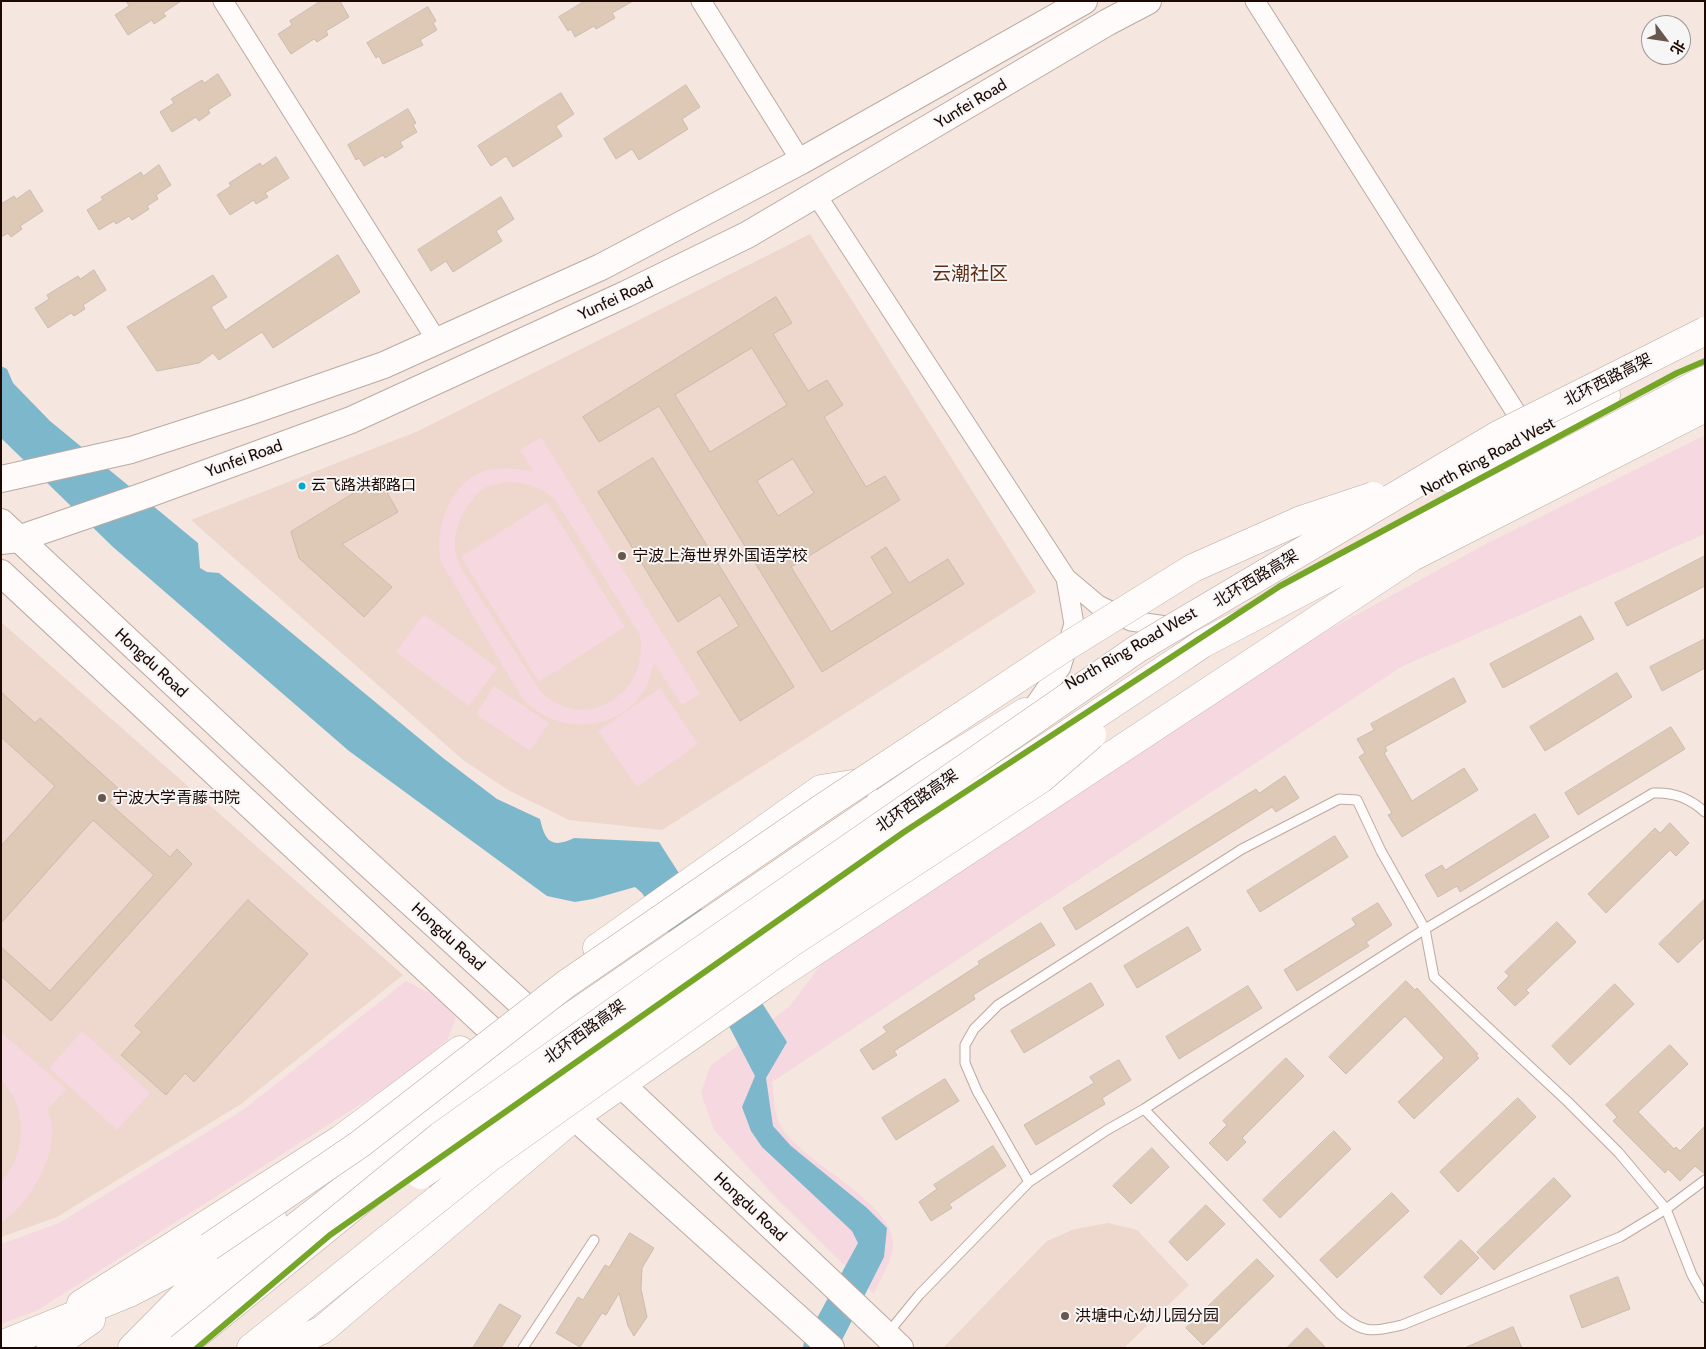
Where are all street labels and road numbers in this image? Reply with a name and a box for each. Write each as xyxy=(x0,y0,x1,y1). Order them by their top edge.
street label: Yunfei Road xyxy=(932,75,1010,133)
street label: Yunfei Road xyxy=(576,273,656,325)
street label: 北环西路高架 xyxy=(1561,350,1655,410)
street label: North Ring Road West xyxy=(1418,414,1558,500)
street label: Yunfei Road xyxy=(203,436,285,482)
street label: 北环西路高架 xyxy=(1210,546,1302,612)
street label: North Ring Road West xyxy=(1062,603,1200,695)
street label: Hongdu Road xyxy=(111,624,191,702)
street label: 北环西路高架 xyxy=(872,766,962,836)
street label: Hongdu Road xyxy=(407,899,489,975)
street label: 北环西路高架 xyxy=(541,996,629,1068)
street label: Hongdu Road xyxy=(710,1168,790,1246)

